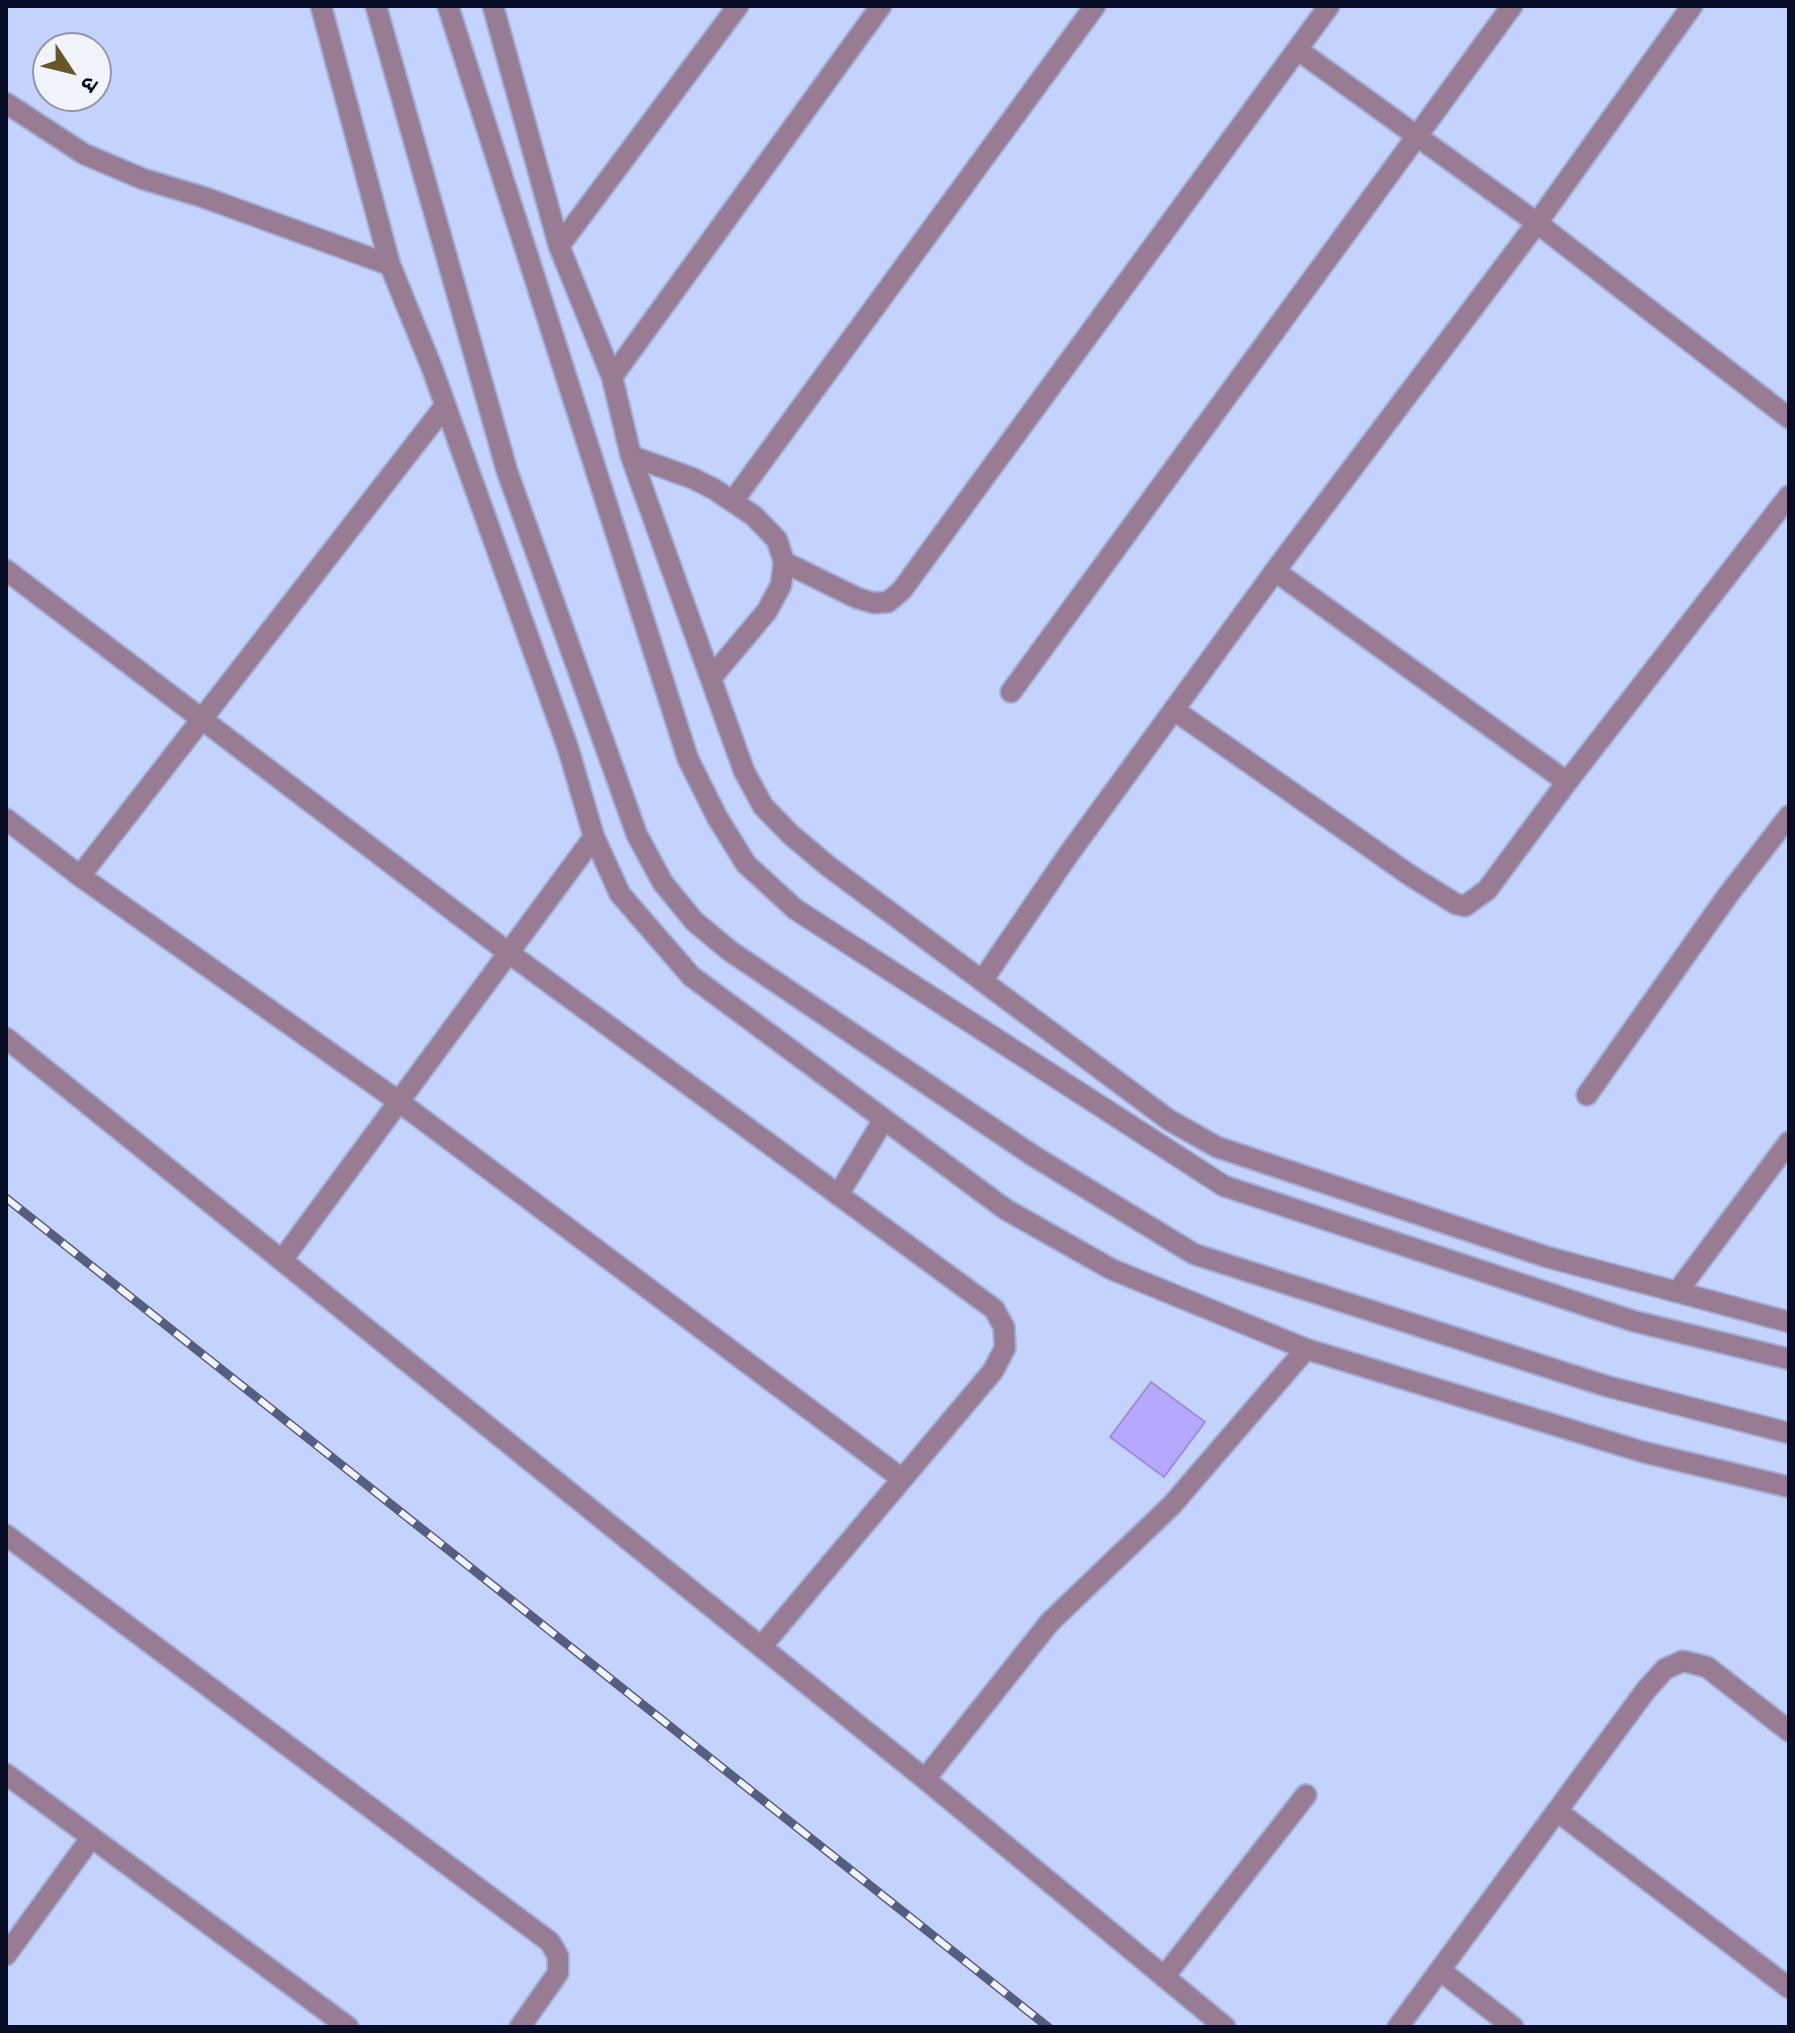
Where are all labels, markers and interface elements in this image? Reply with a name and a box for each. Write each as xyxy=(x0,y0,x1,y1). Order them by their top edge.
north arrow xyxy=(32,32,112,112)
text: उ xyxy=(74,71,106,98)

